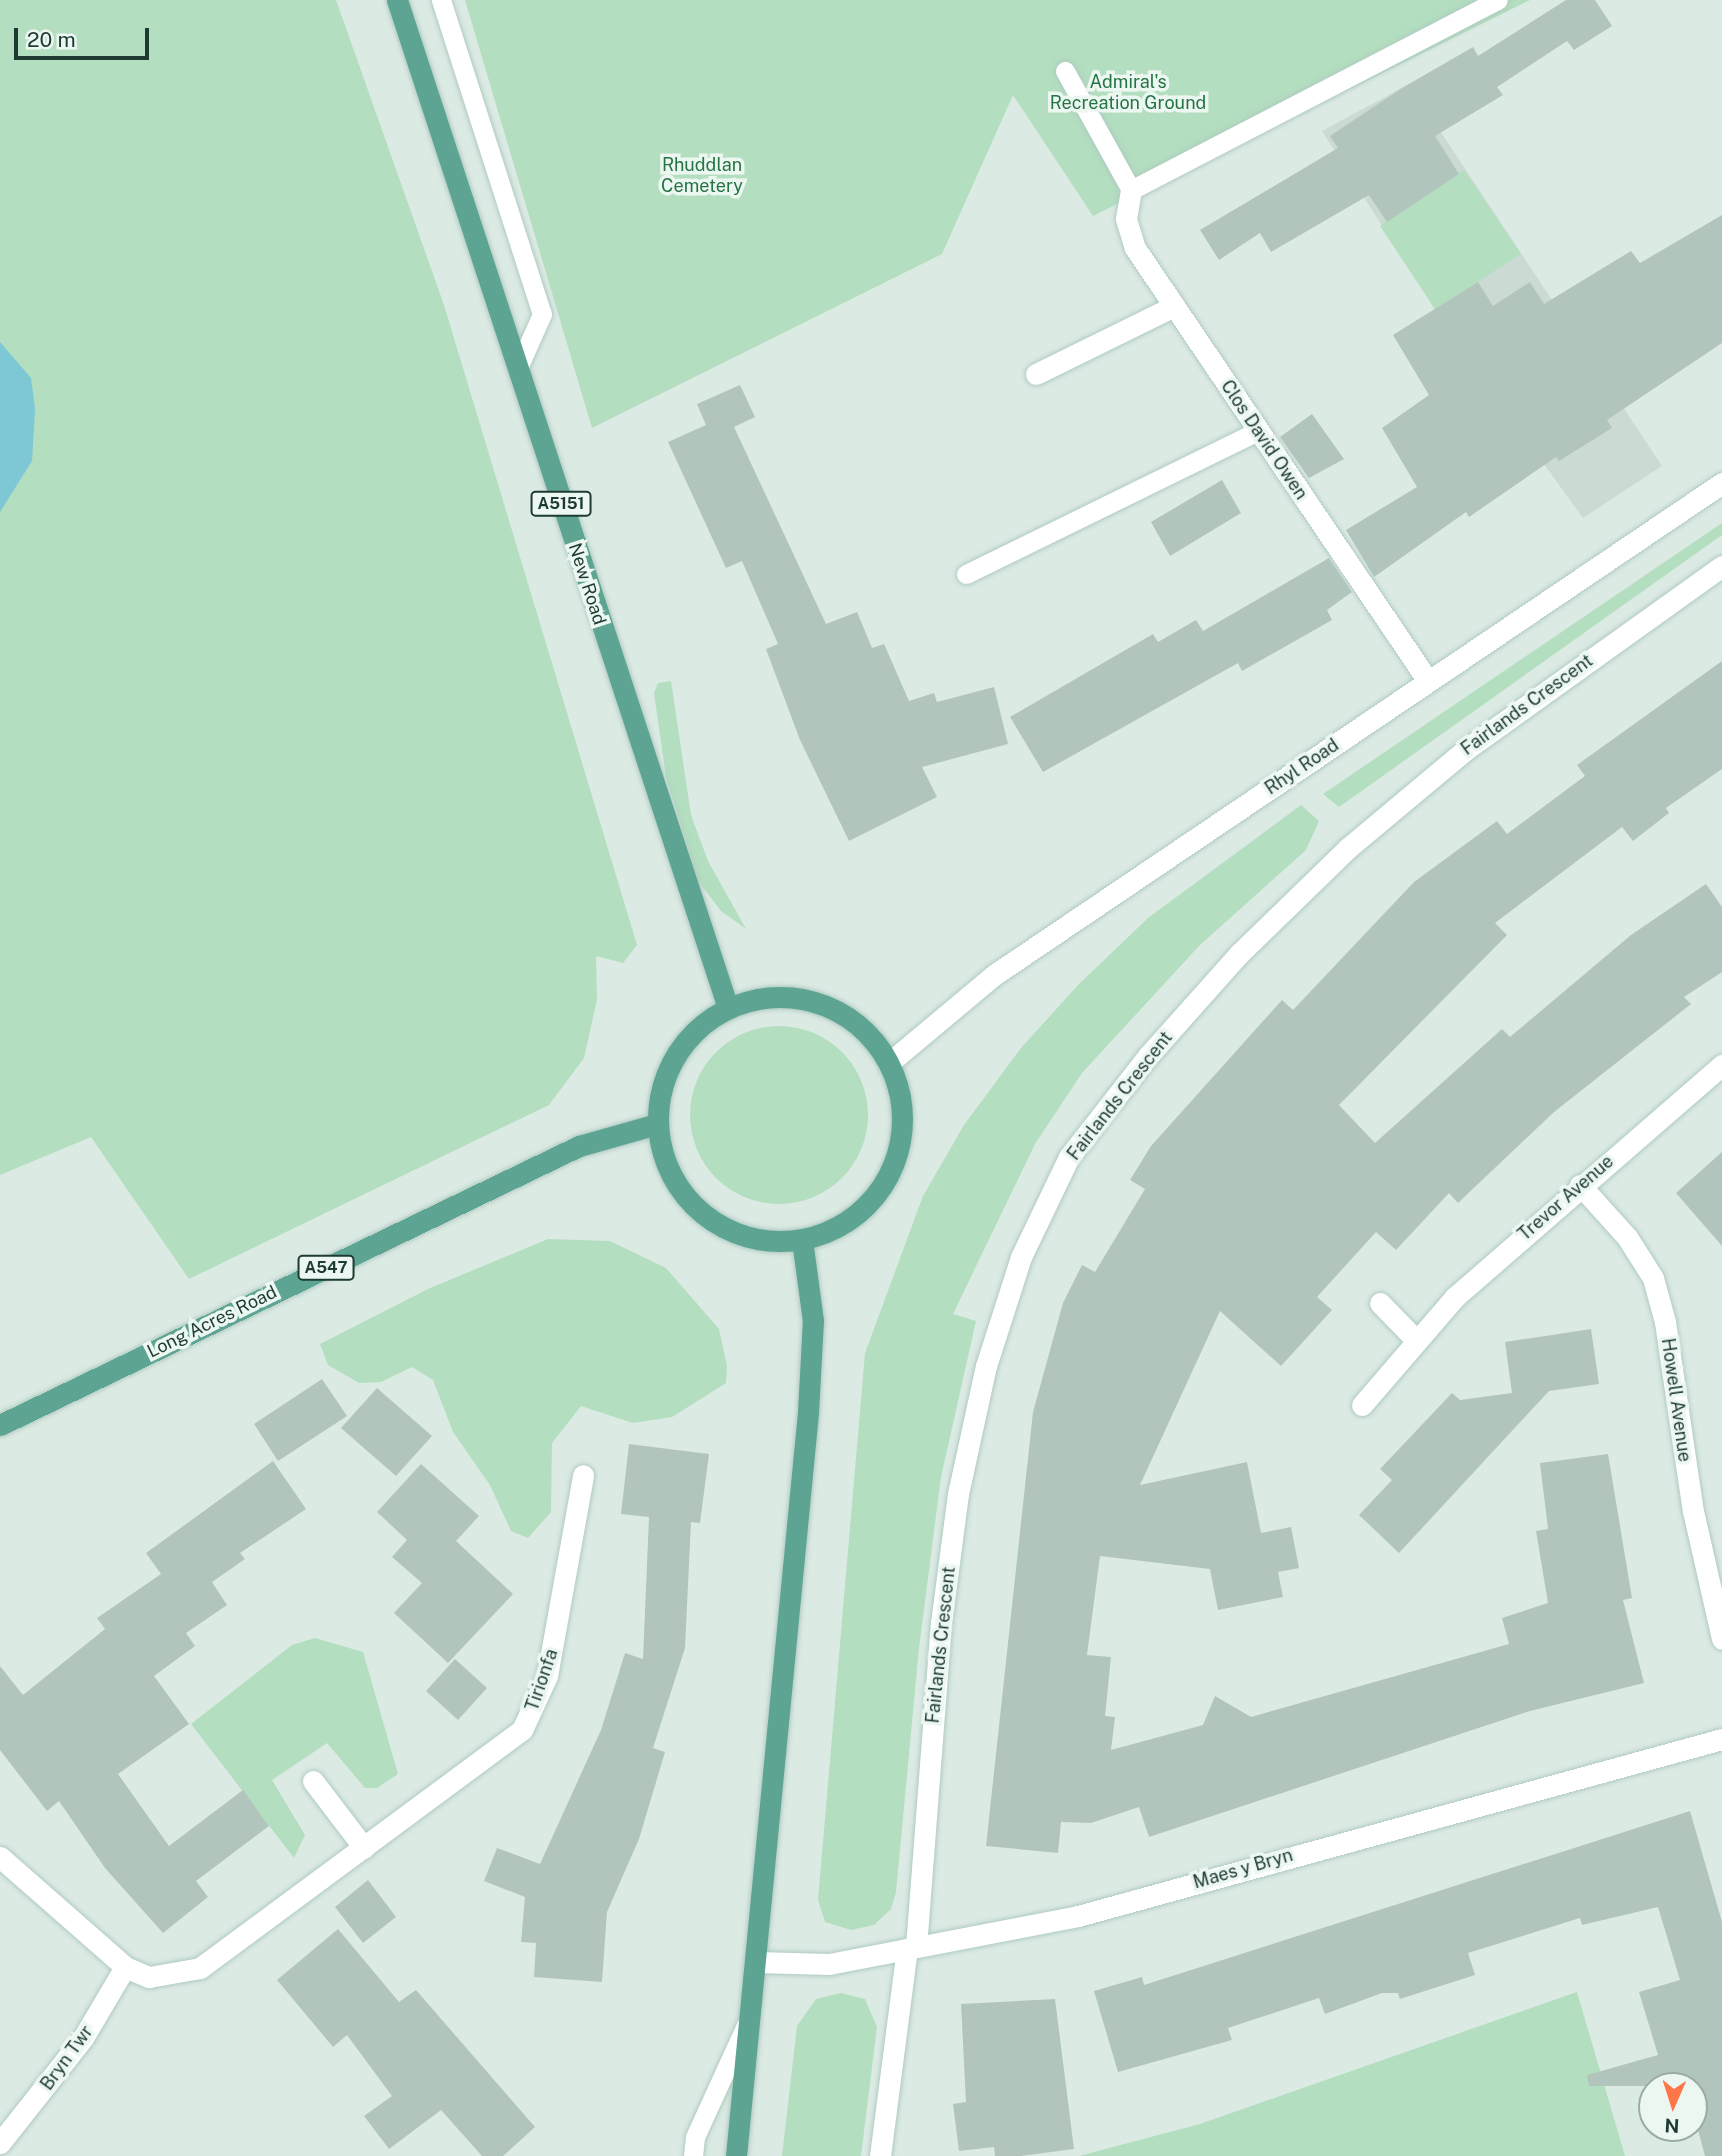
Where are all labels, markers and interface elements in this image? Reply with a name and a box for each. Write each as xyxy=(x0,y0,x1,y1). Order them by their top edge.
scale bar xyxy=(18,14,152,58)
text: 20 m xyxy=(27,27,76,52)
park label: Admiral's Recreation Ground xyxy=(1050,72,1206,114)
park label: Rhuddlan Cemetery xyxy=(661,155,743,198)
street label: Clos David Owen xyxy=(1216,376,1312,504)
road number: A5151 xyxy=(530,491,592,516)
street label: New Road xyxy=(564,540,610,628)
street label: Fairlands Crescent xyxy=(1457,650,1597,760)
street label: Rhyl Road xyxy=(1261,734,1343,800)
street label: Fairlands Crescent xyxy=(1063,1027,1177,1165)
street label: Trevor Avenue xyxy=(1514,1151,1618,1245)
road number: A547 xyxy=(296,1256,356,1280)
street label: Long Acres Road xyxy=(144,1281,280,1363)
street label: Howell Avenue xyxy=(1657,1337,1695,1463)
street label: Fairlands Crescent xyxy=(922,1566,960,1724)
street label: Tirionfa xyxy=(521,1646,563,1714)
street label: Maes y Bryn xyxy=(1191,1844,1295,1894)
street label: Bryn Twr xyxy=(36,2021,98,2095)
north arrow xyxy=(1638,2072,1708,2142)
text: N xyxy=(1664,2115,1680,2137)

